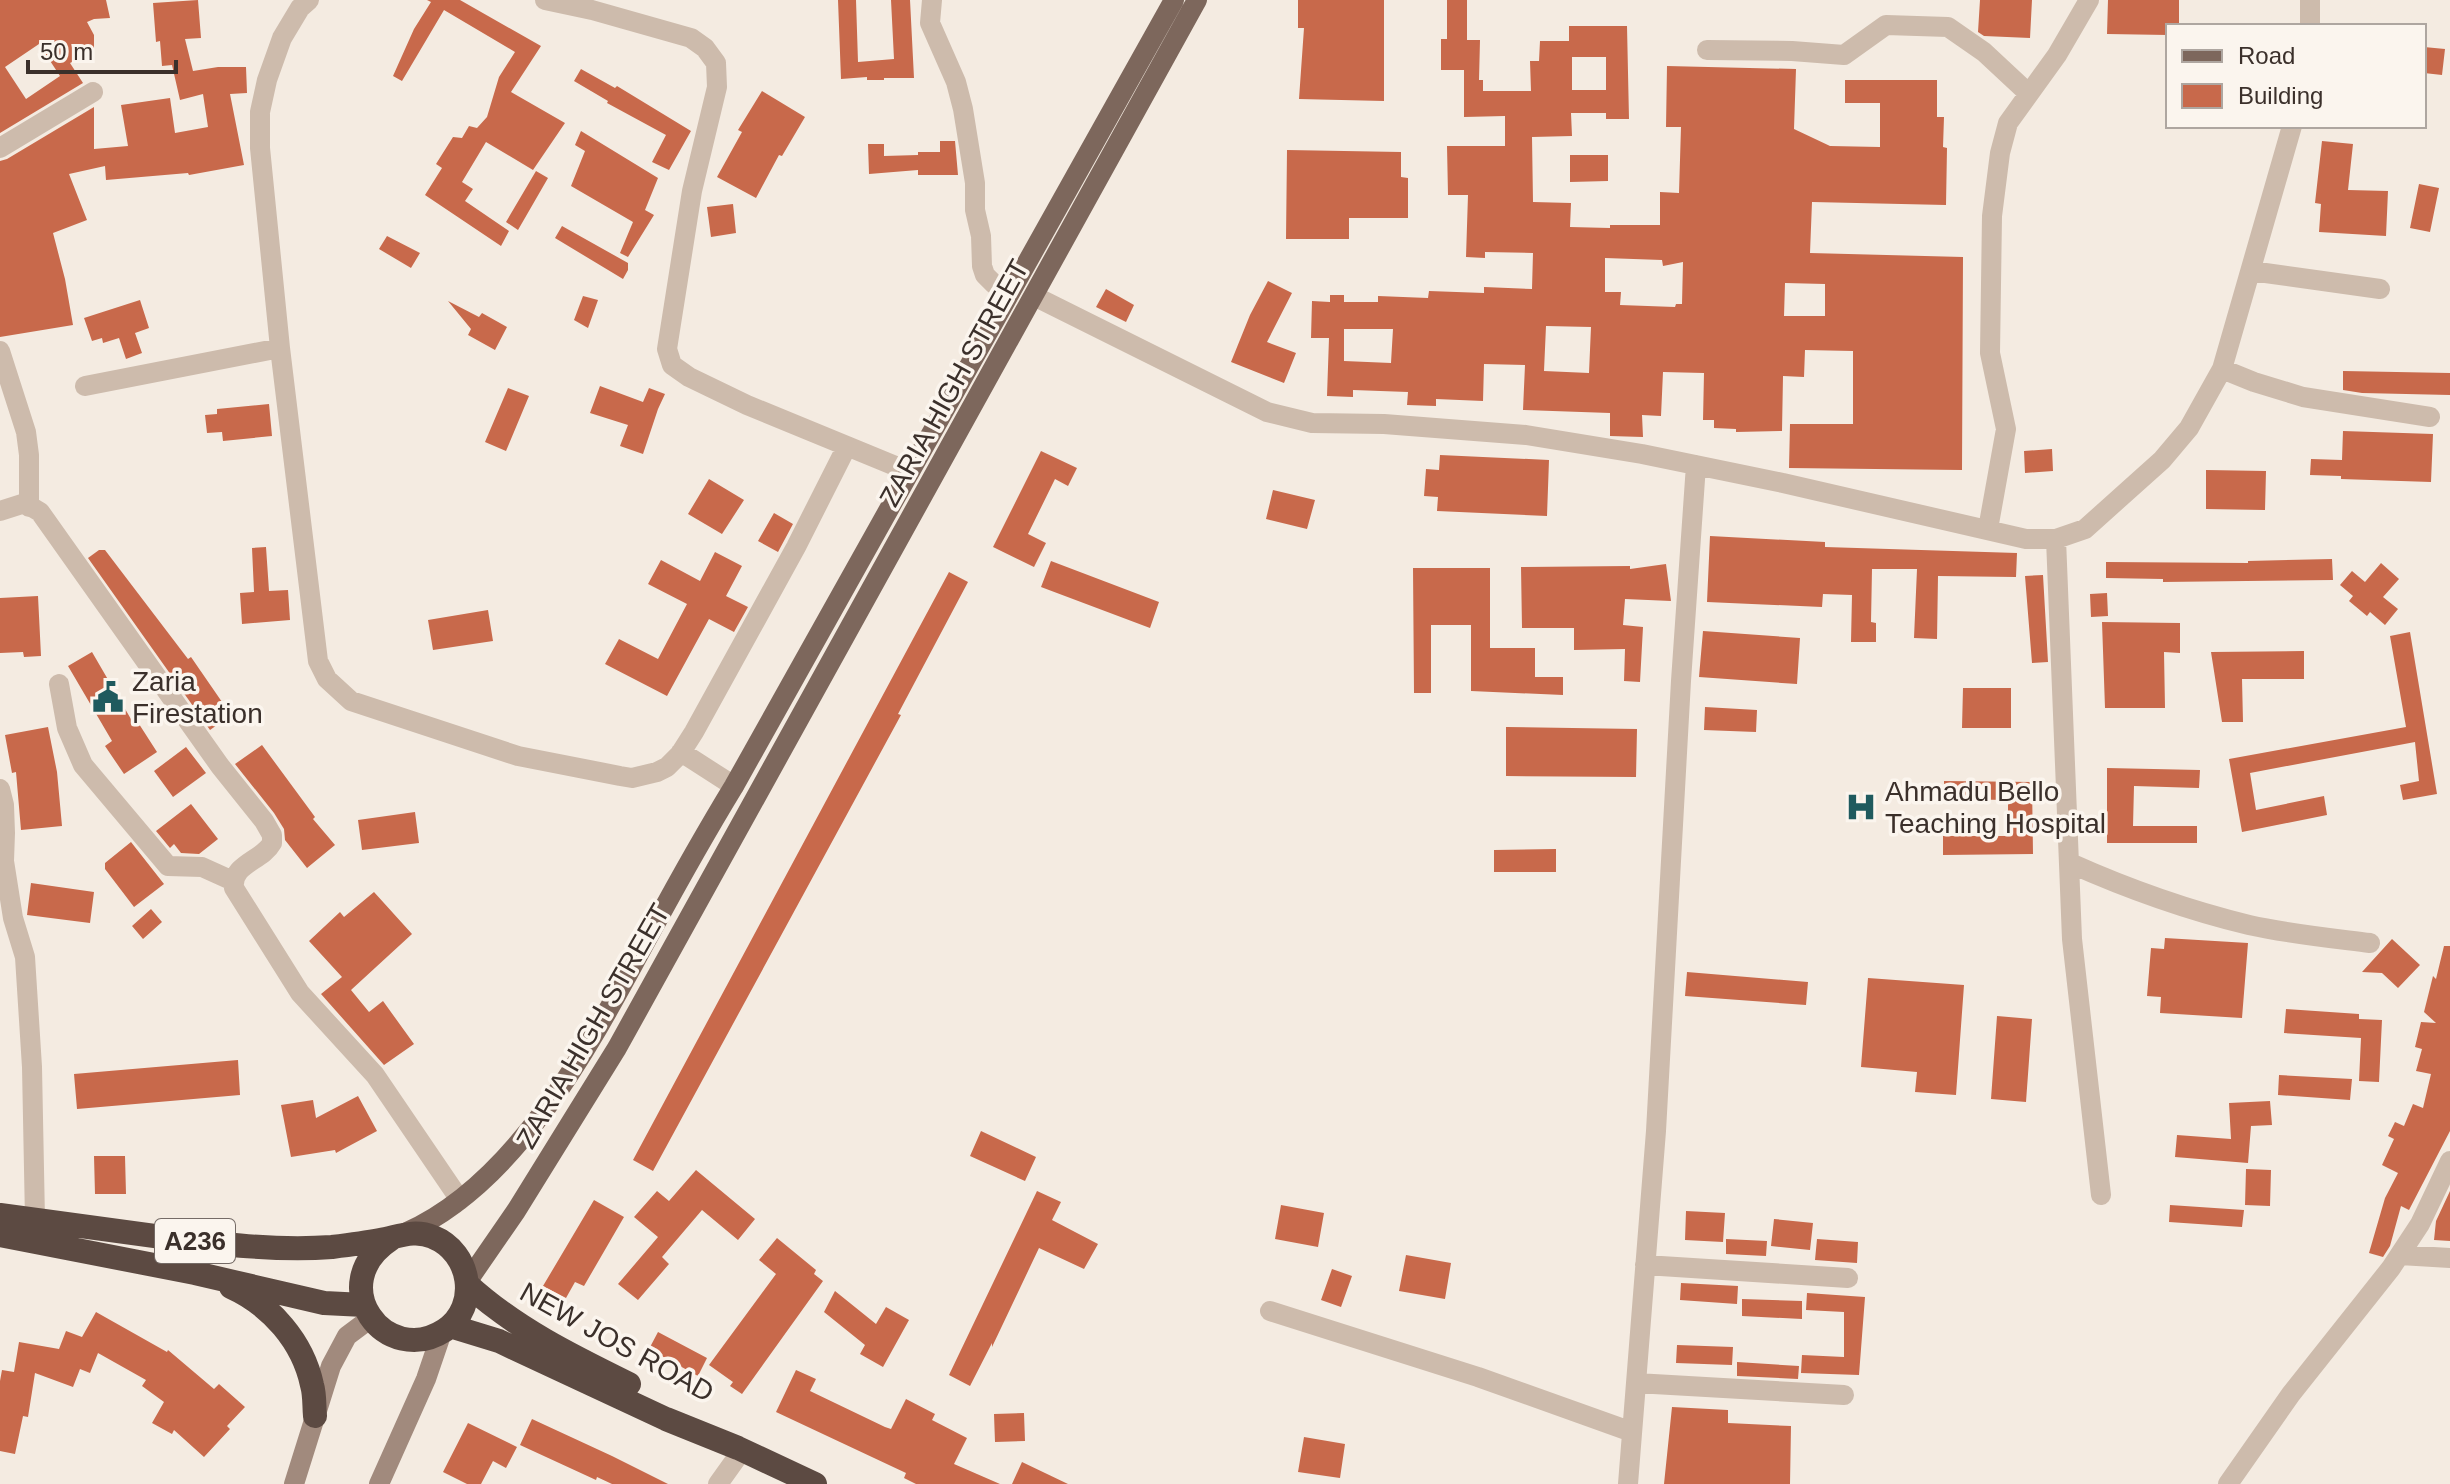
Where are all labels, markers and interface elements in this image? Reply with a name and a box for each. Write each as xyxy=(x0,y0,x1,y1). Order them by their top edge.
scale bar xyxy=(28,24,176,74)
legend xyxy=(2166,24,2426,128)
text: 50 m xyxy=(40,38,93,65)
text: Road xyxy=(2238,42,2295,69)
text: Building xyxy=(2238,82,2323,109)
street label: ZARIA HIGH STREET xyxy=(873,254,1035,512)
place label: Zaria Firestation xyxy=(132,666,263,729)
public building icon: Zaria Firestation xyxy=(91,680,125,714)
place label: Ahmadu Bello Teaching Hospital xyxy=(1885,776,2106,839)
hospital icon: Ahmadu Bello Teaching Hospital xyxy=(1844,790,1878,824)
street label: ZARIA HIGH STREET xyxy=(510,898,676,1154)
road number: A236 xyxy=(155,1219,235,1263)
street label: NEW JOS ROAD xyxy=(515,1276,719,1408)

